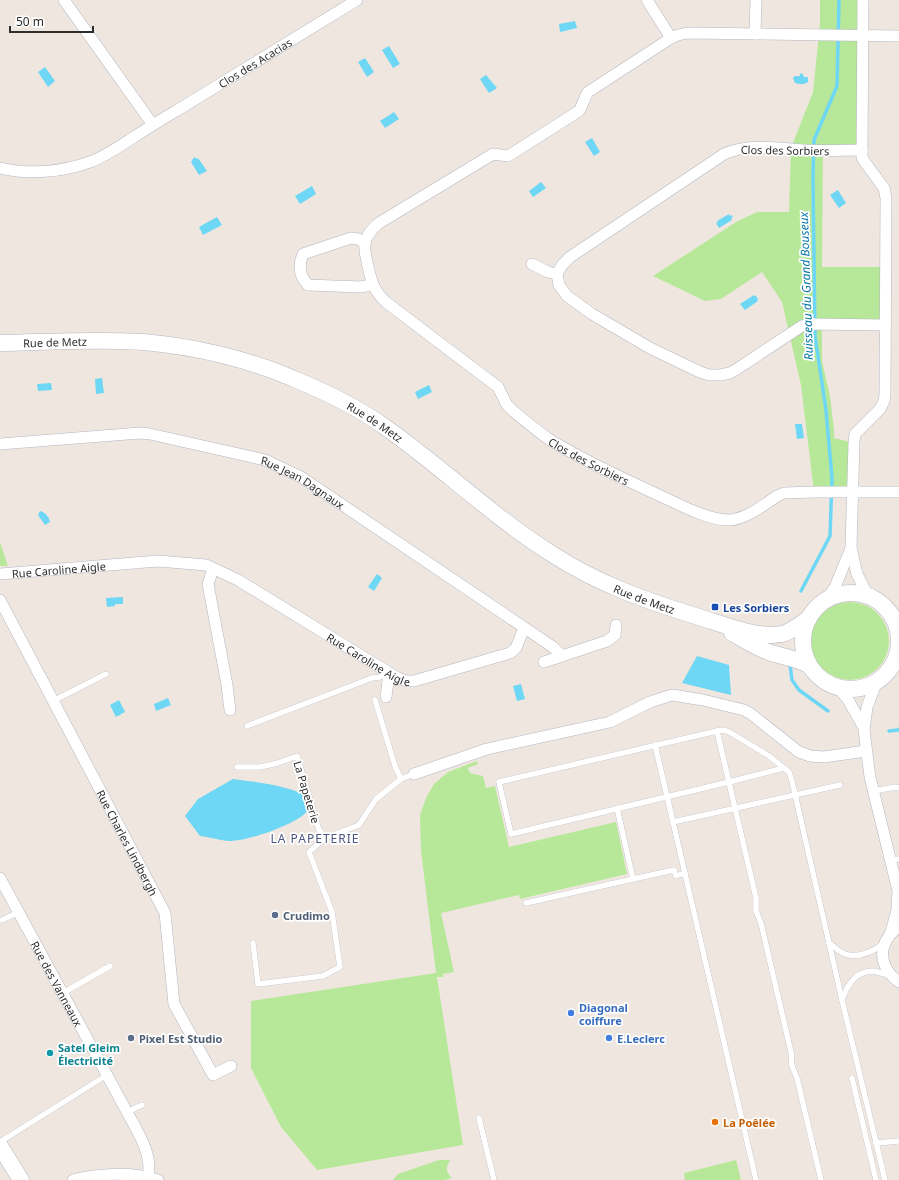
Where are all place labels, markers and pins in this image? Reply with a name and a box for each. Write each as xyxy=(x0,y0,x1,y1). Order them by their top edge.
place label: Les Sorbiers xyxy=(723,600,790,615)
marker: Les Sorbiers xyxy=(710,602,720,612)
place label: Crudimo xyxy=(283,908,330,923)
marker: Crudimo xyxy=(270,910,280,920)
place label: Diagonal coiffure xyxy=(579,1000,628,1028)
marker: Diagonal coiffure xyxy=(566,1008,576,1018)
place label: Pixel Est Studio xyxy=(139,1031,223,1046)
place label: E.Leclerc xyxy=(617,1031,665,1046)
marker: Pixel Est Studio xyxy=(126,1033,136,1043)
marker: E.Leclerc xyxy=(604,1033,614,1043)
place label: Satel Gleim Électricité xyxy=(58,1040,120,1068)
marker: Satel Gleim Électricité xyxy=(45,1048,55,1058)
place label: La Poêlée xyxy=(723,1115,776,1130)
marker: La Poêlée xyxy=(710,1117,720,1127)

